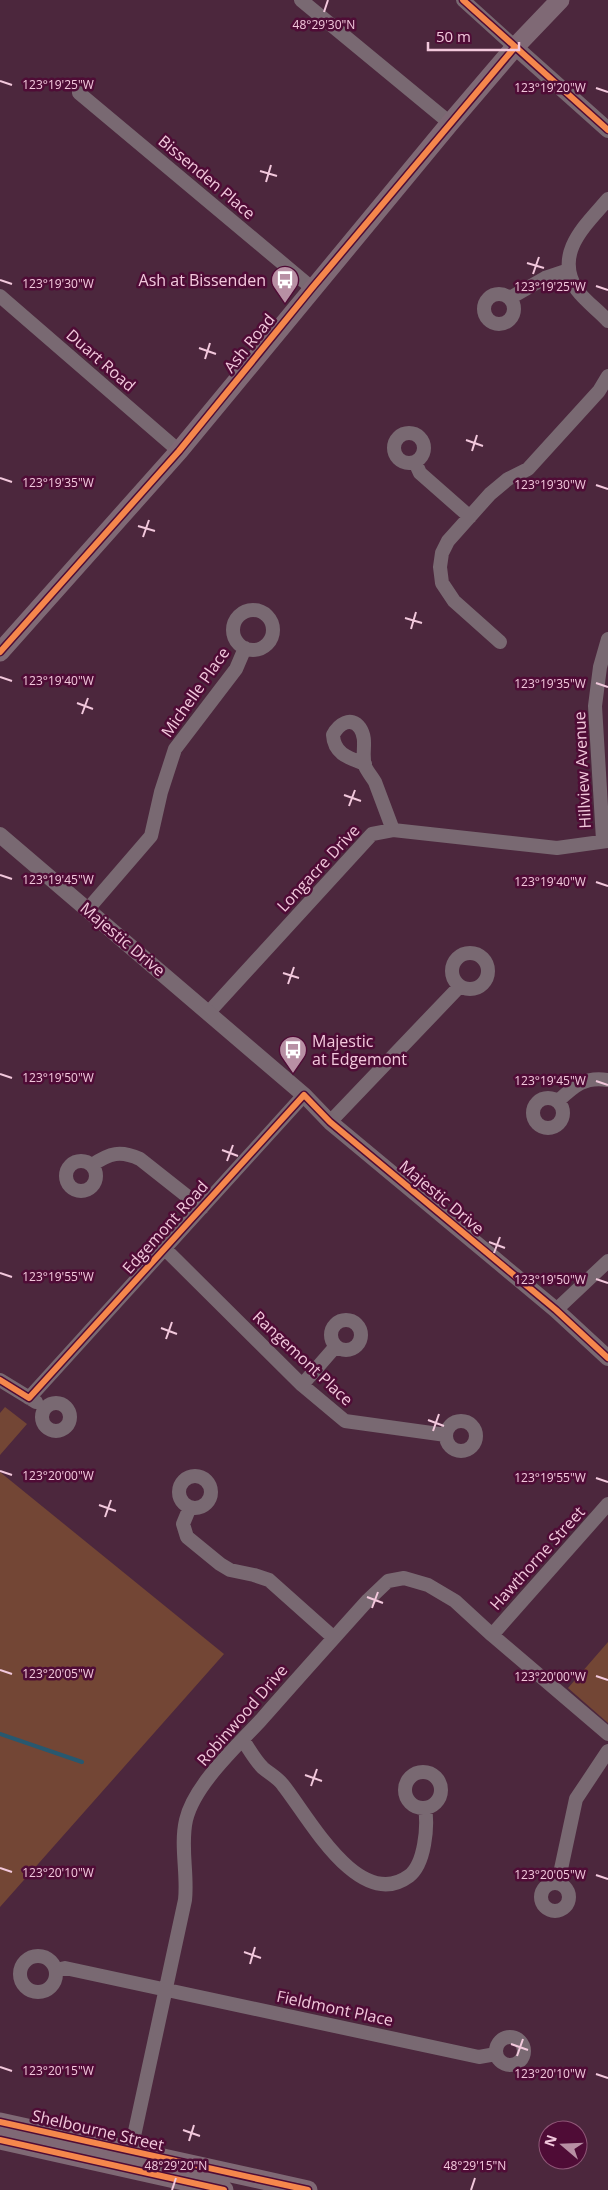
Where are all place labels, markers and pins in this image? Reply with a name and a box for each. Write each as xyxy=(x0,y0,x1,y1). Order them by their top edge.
bus stop icon: Ash at Bissenden xyxy=(270,265,300,304)
place label: Ash at Bissenden xyxy=(139,269,266,291)
place label: Majestic at Edgemont xyxy=(312,1030,407,1070)
bus stop icon: Majestic at Edgemont xyxy=(278,1035,308,1074)

